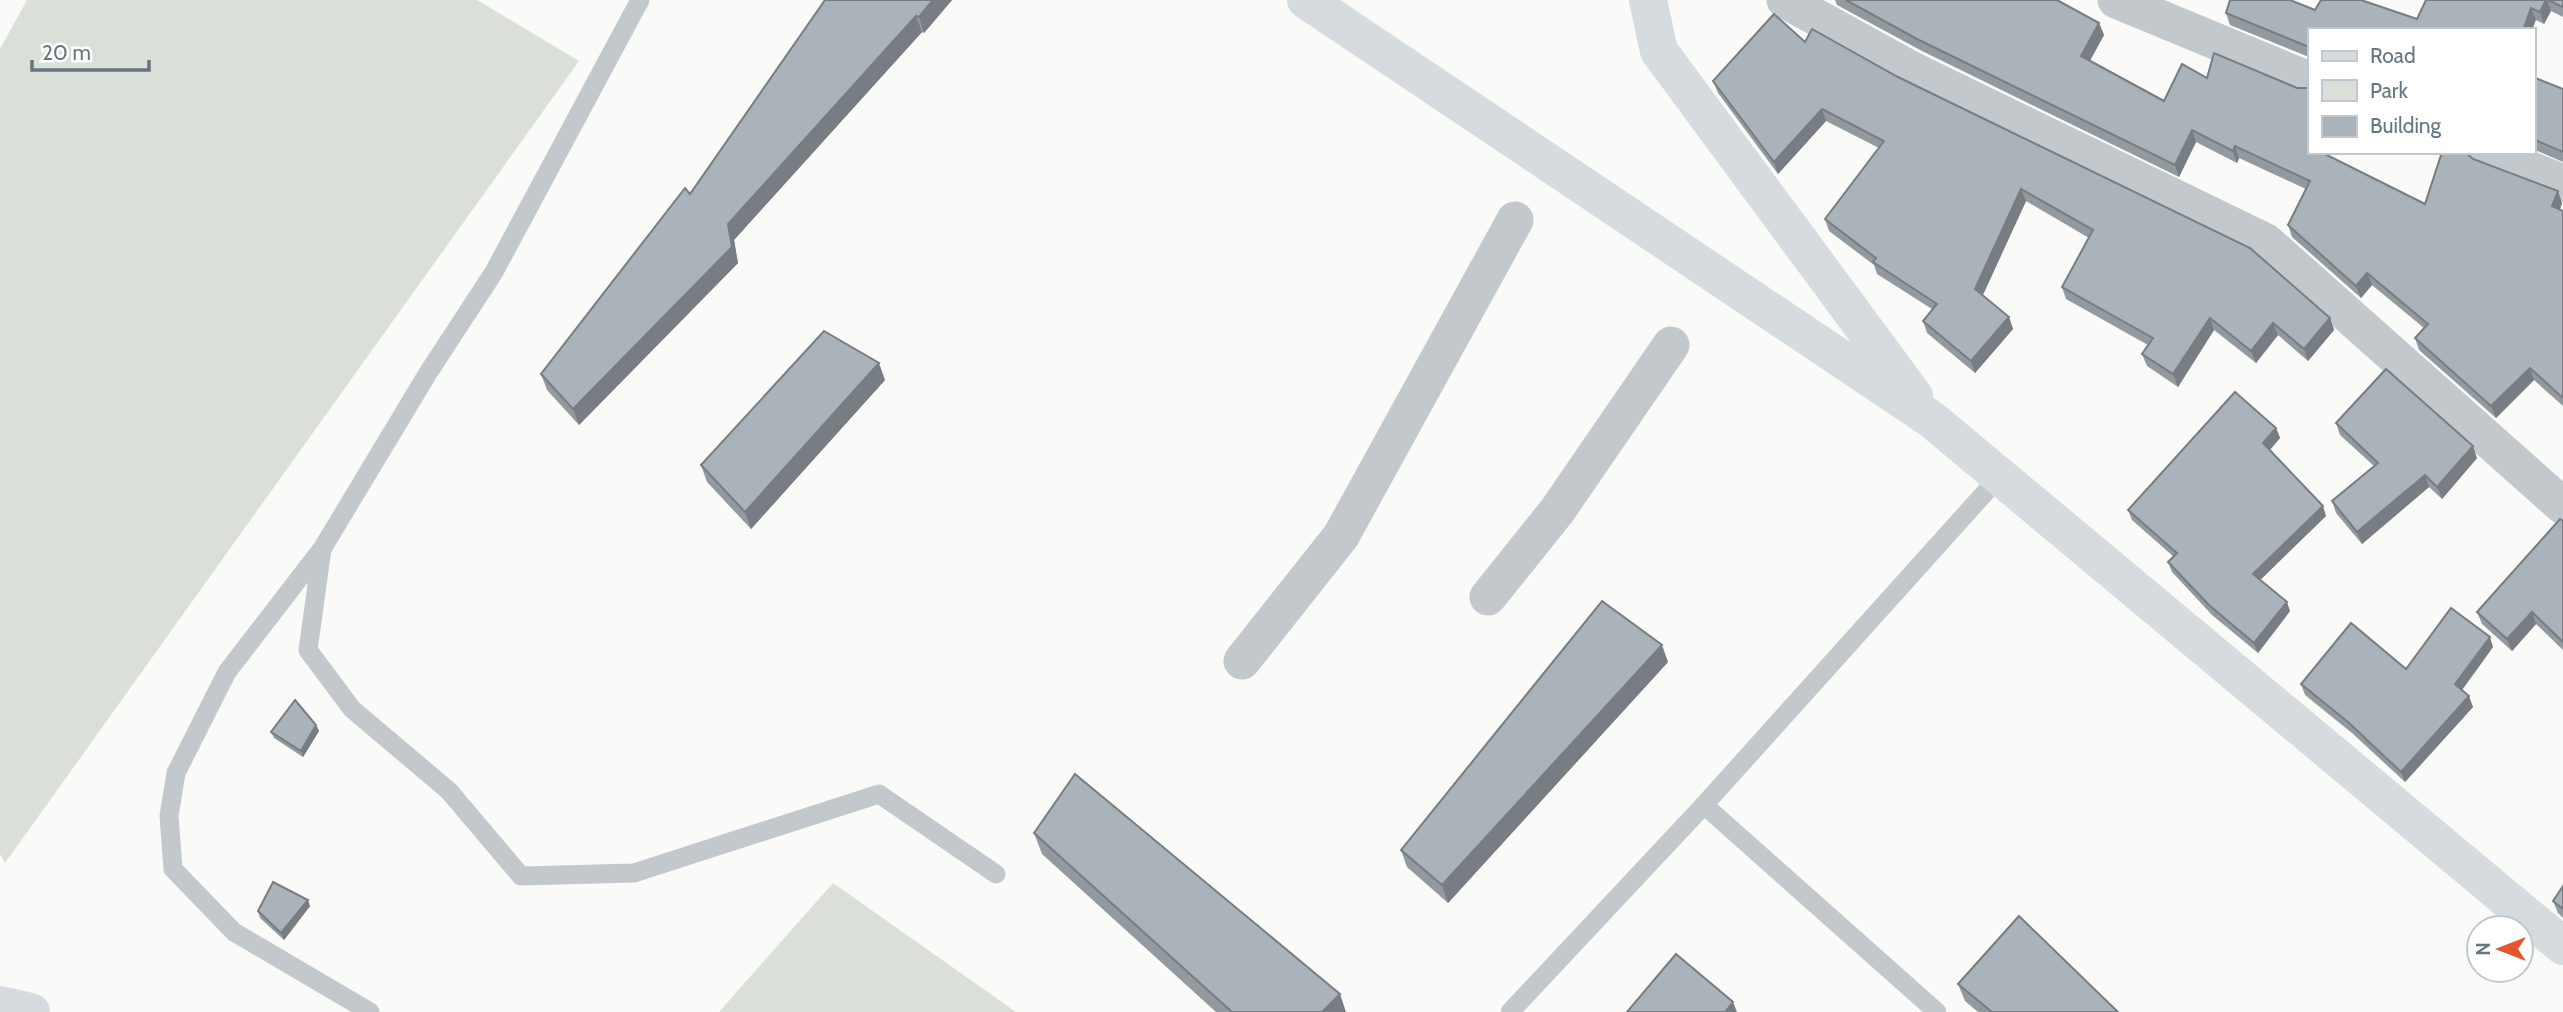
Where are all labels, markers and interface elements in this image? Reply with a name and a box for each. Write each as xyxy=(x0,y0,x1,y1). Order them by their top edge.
scale bar xyxy=(32,28,149,72)
legend xyxy=(2308,28,2535,154)
text: 20 m xyxy=(42,40,91,65)
text: Road xyxy=(2370,43,2416,68)
text: Park xyxy=(2370,78,2408,103)
text: Building xyxy=(2370,113,2442,138)
north arrow xyxy=(2465,914,2535,984)
text: N xyxy=(2472,942,2495,956)

